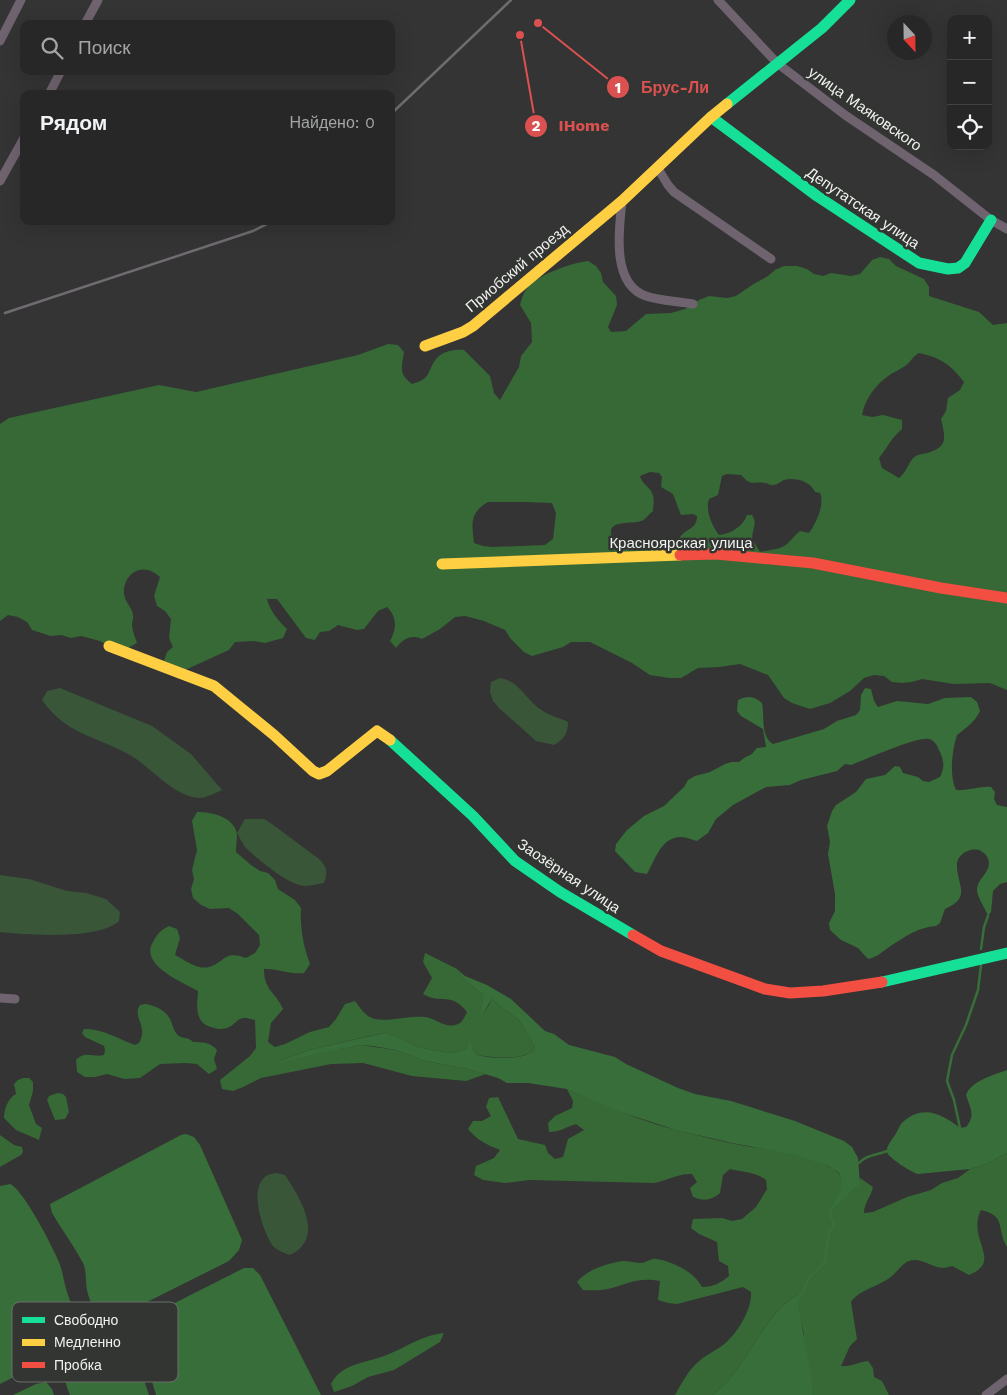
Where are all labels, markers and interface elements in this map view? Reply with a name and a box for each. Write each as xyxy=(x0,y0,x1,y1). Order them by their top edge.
north arrow xyxy=(887,15,932,60)
map controls xyxy=(947,15,992,150)
button: + xyxy=(947,15,992,60)
search box xyxy=(20,20,395,75)
icon: search xyxy=(38,34,66,62)
text: Поиск xyxy=(78,36,131,59)
button: − xyxy=(947,60,992,105)
street label: улица Маяковского xyxy=(805,63,925,155)
callout: Брус-Ли xyxy=(606,72,719,103)
text: Брус-Ли xyxy=(641,78,709,97)
text: 1 xyxy=(615,79,621,97)
button: locate xyxy=(947,105,992,150)
text: Рядом xyxy=(40,110,107,135)
callout: IHome xyxy=(523,110,619,141)
text: Найдено: 0 xyxy=(289,113,375,132)
text: IHome xyxy=(559,116,609,135)
text: 2 xyxy=(532,117,541,135)
street label: Депутатская улица xyxy=(803,163,924,253)
street label: Приобский проезд xyxy=(462,220,572,316)
street label: Красноярская улица xyxy=(609,534,753,552)
street label: Заозёрная улица xyxy=(514,835,624,917)
legend xyxy=(12,1302,178,1382)
text: Свободно xyxy=(54,1312,119,1328)
text: Медленно xyxy=(54,1334,121,1350)
text: Пробка xyxy=(54,1357,102,1373)

